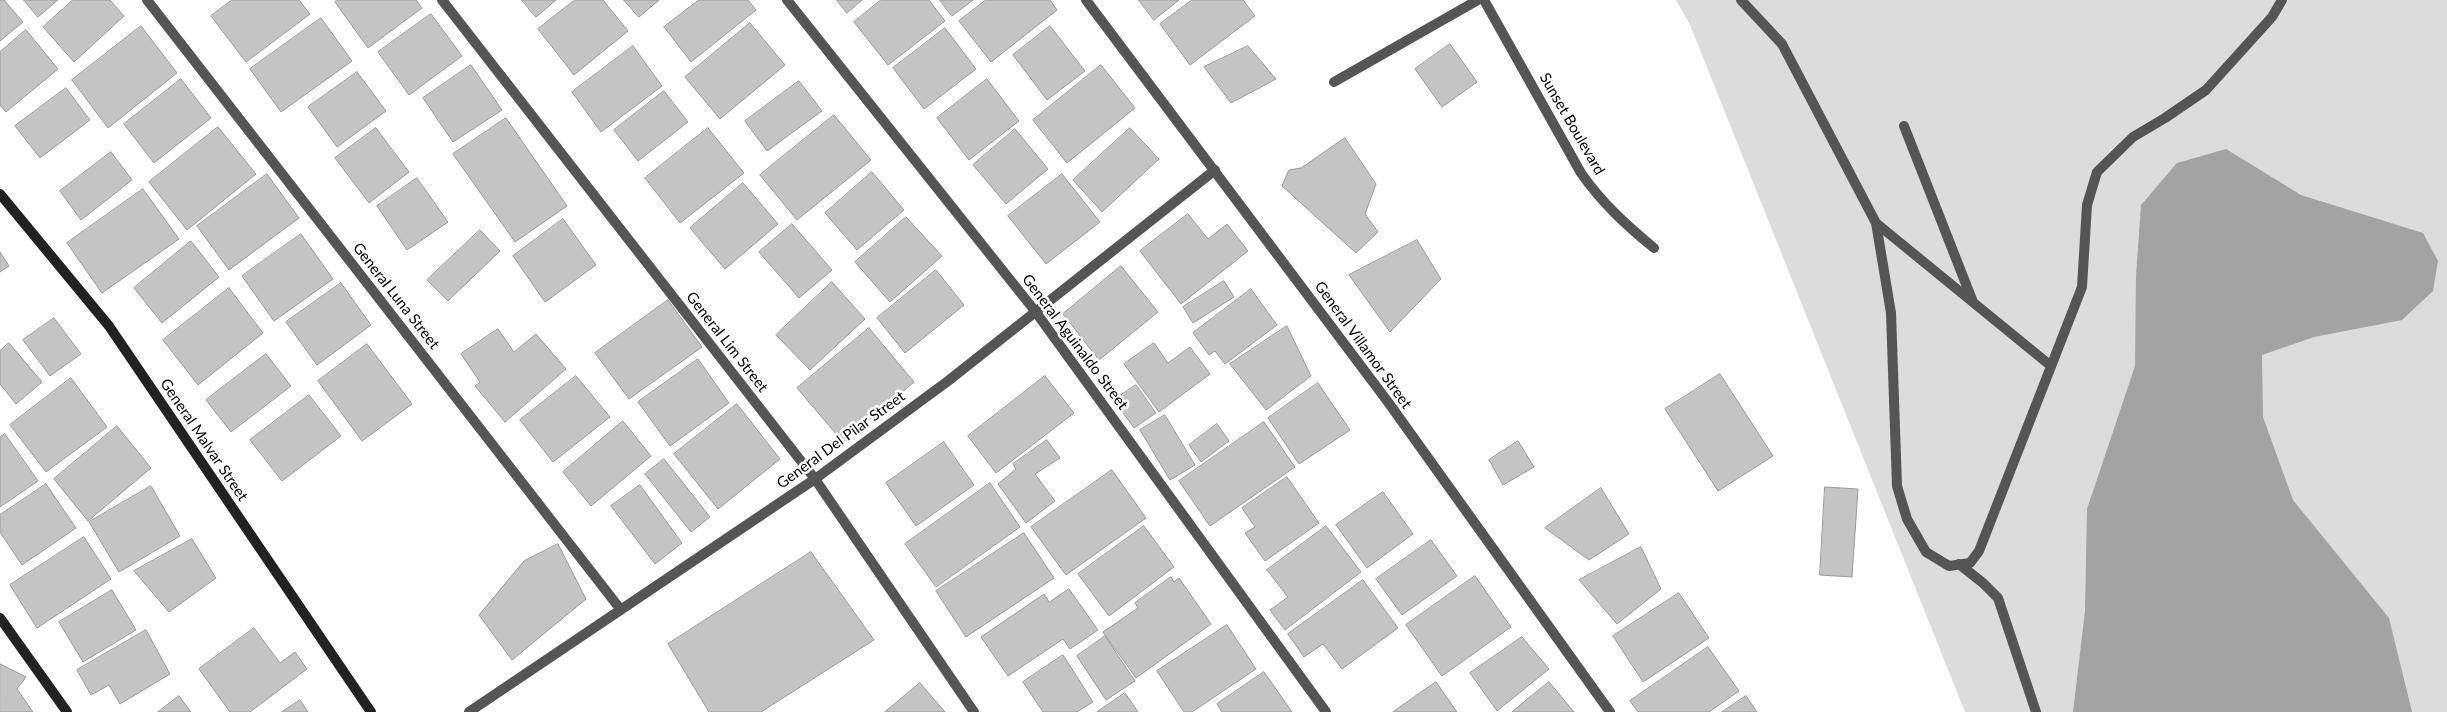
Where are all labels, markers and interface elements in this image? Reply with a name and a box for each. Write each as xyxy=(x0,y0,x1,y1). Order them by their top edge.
street label: Sunset Boulevard xyxy=(1536,70,1608,178)
street label: General Luna Street xyxy=(349,239,443,353)
street label: General Aguinaldo Street xyxy=(1018,271,1132,413)
street label: General Villamor Street xyxy=(1311,278,1415,412)
street label: General Lim Street xyxy=(682,288,772,396)
street label: General Malvar Street xyxy=(156,375,252,505)
street label: General Del Pilar Street xyxy=(773,387,909,493)

